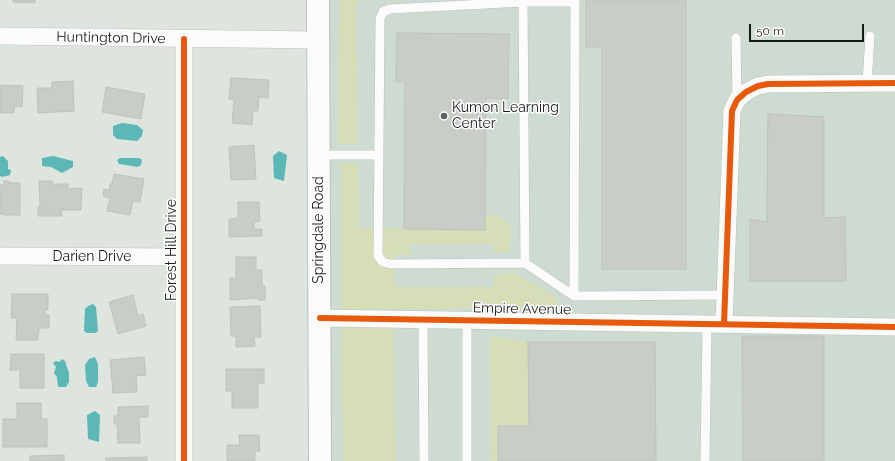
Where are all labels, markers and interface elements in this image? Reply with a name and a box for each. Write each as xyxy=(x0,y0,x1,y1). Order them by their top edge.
scale bar xyxy=(751,16,866,42)
text: 50 m xyxy=(756,24,784,38)
street label: Huntington Drive xyxy=(56,29,166,47)
place label: Kumon Learning Center xyxy=(452,100,559,132)
marker: Kumon Learning Center xyxy=(439,111,449,121)
street label: Springdale Road xyxy=(311,176,327,284)
street label: Forest Hill Drive xyxy=(164,199,180,301)
street label: Darien Drive xyxy=(53,249,131,265)
street label: Empire Avenue xyxy=(473,300,571,318)

